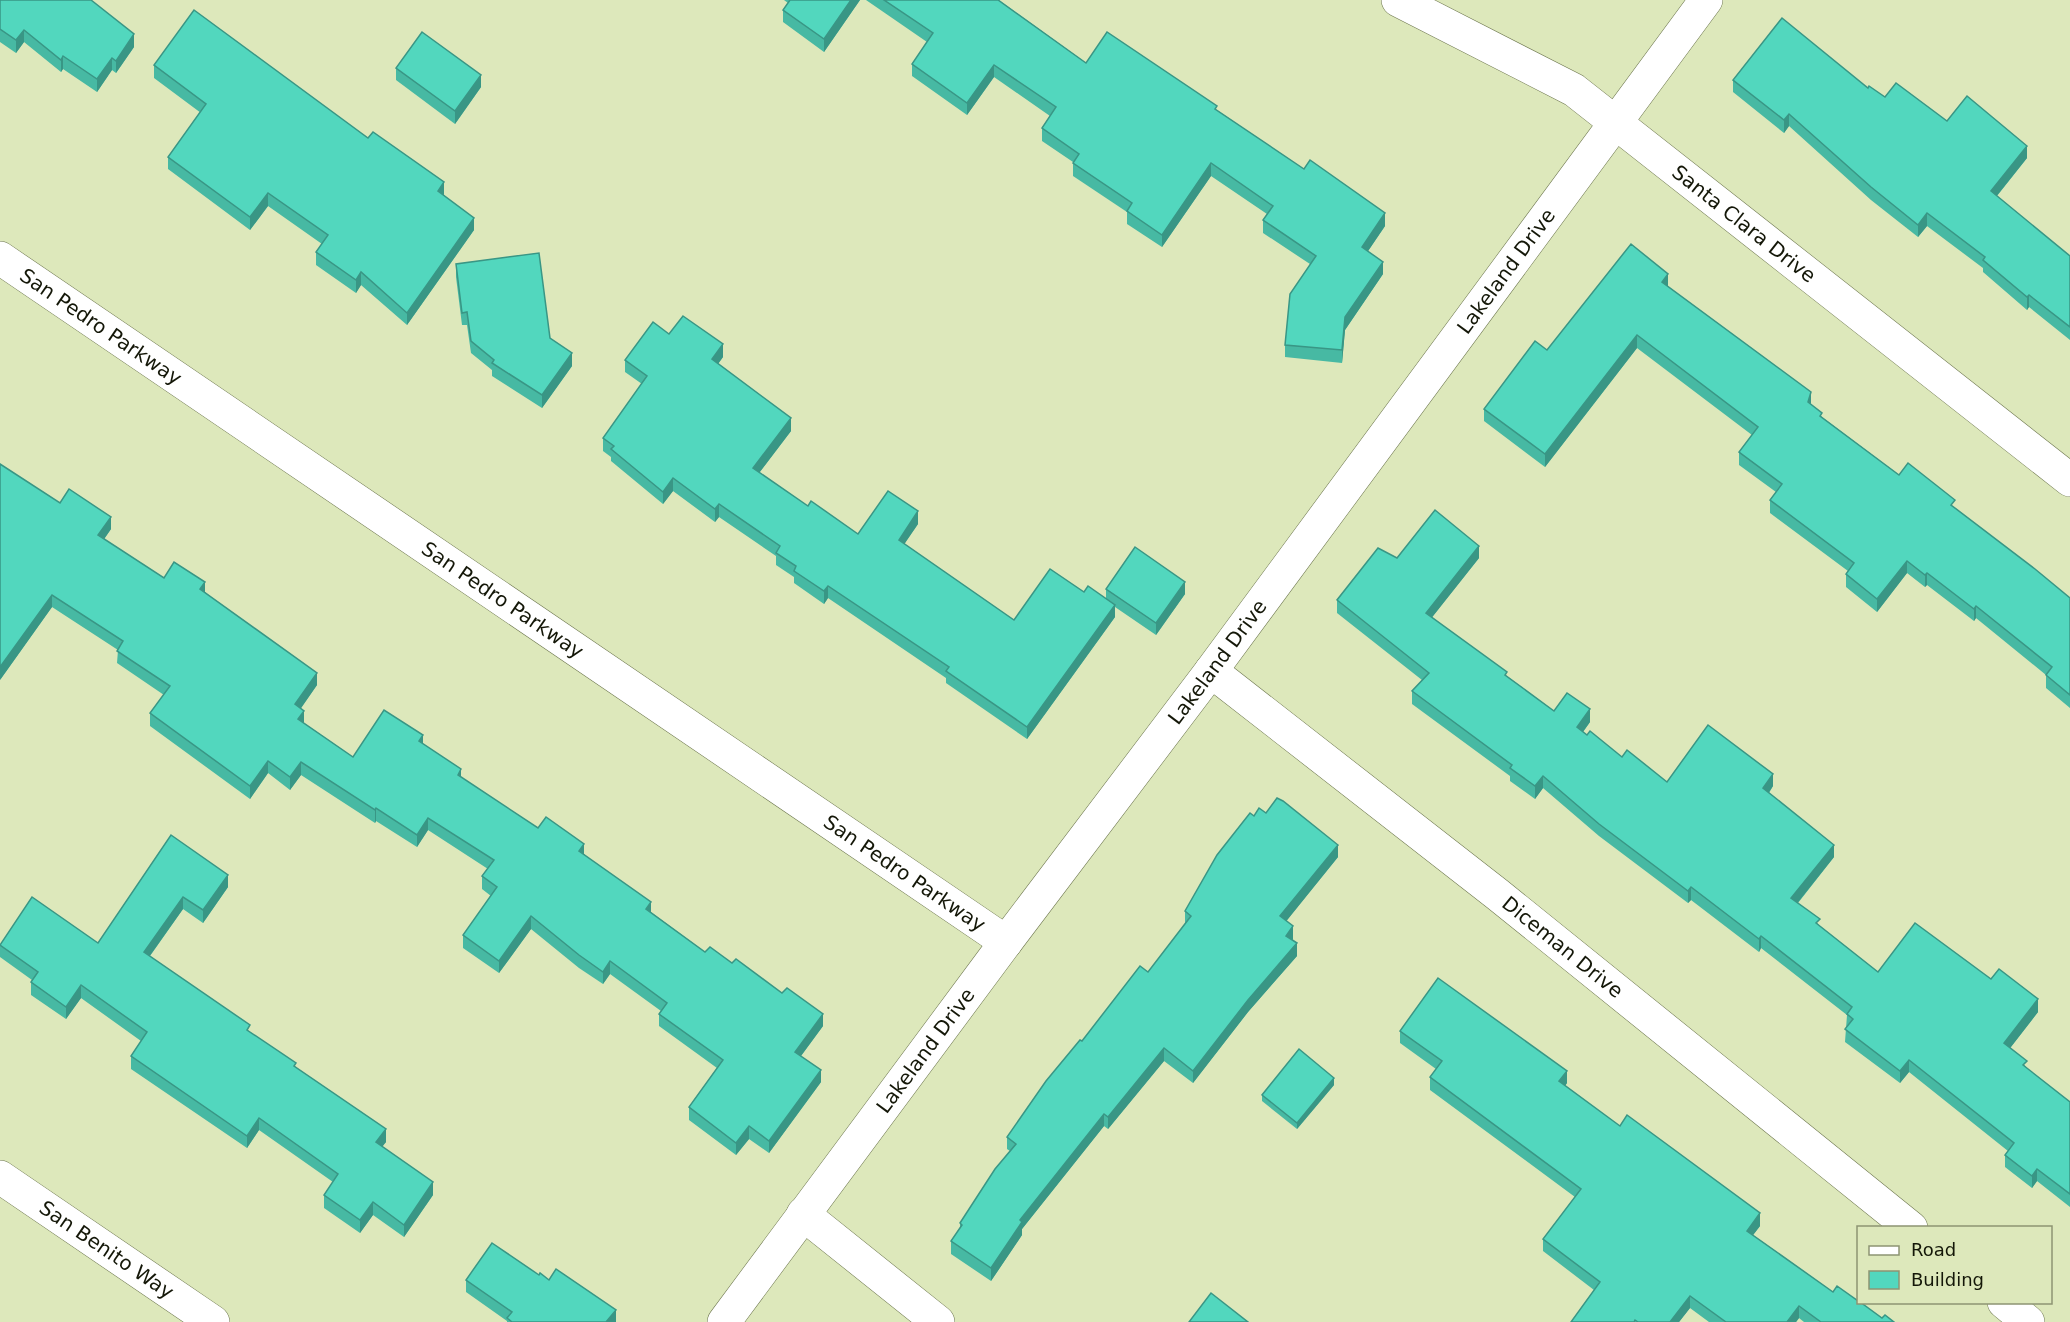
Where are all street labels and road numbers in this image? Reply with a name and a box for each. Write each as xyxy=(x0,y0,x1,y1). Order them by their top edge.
street label: Santa Clara Drive xyxy=(1667,160,1821,288)
street label: Lakeland Drive xyxy=(1452,204,1560,338)
street label: San Pedro Parkway xyxy=(15,263,187,390)
street label: San Pedro Parkway xyxy=(417,536,588,663)
street label: Lakeland Drive xyxy=(1163,595,1272,729)
street label: San Pedro Parkway xyxy=(819,810,990,937)
street label: Diceman Drive xyxy=(1497,891,1628,1003)
street label: Lakeland Drive xyxy=(871,983,980,1118)
street label: San Benito Way xyxy=(35,1195,179,1304)

